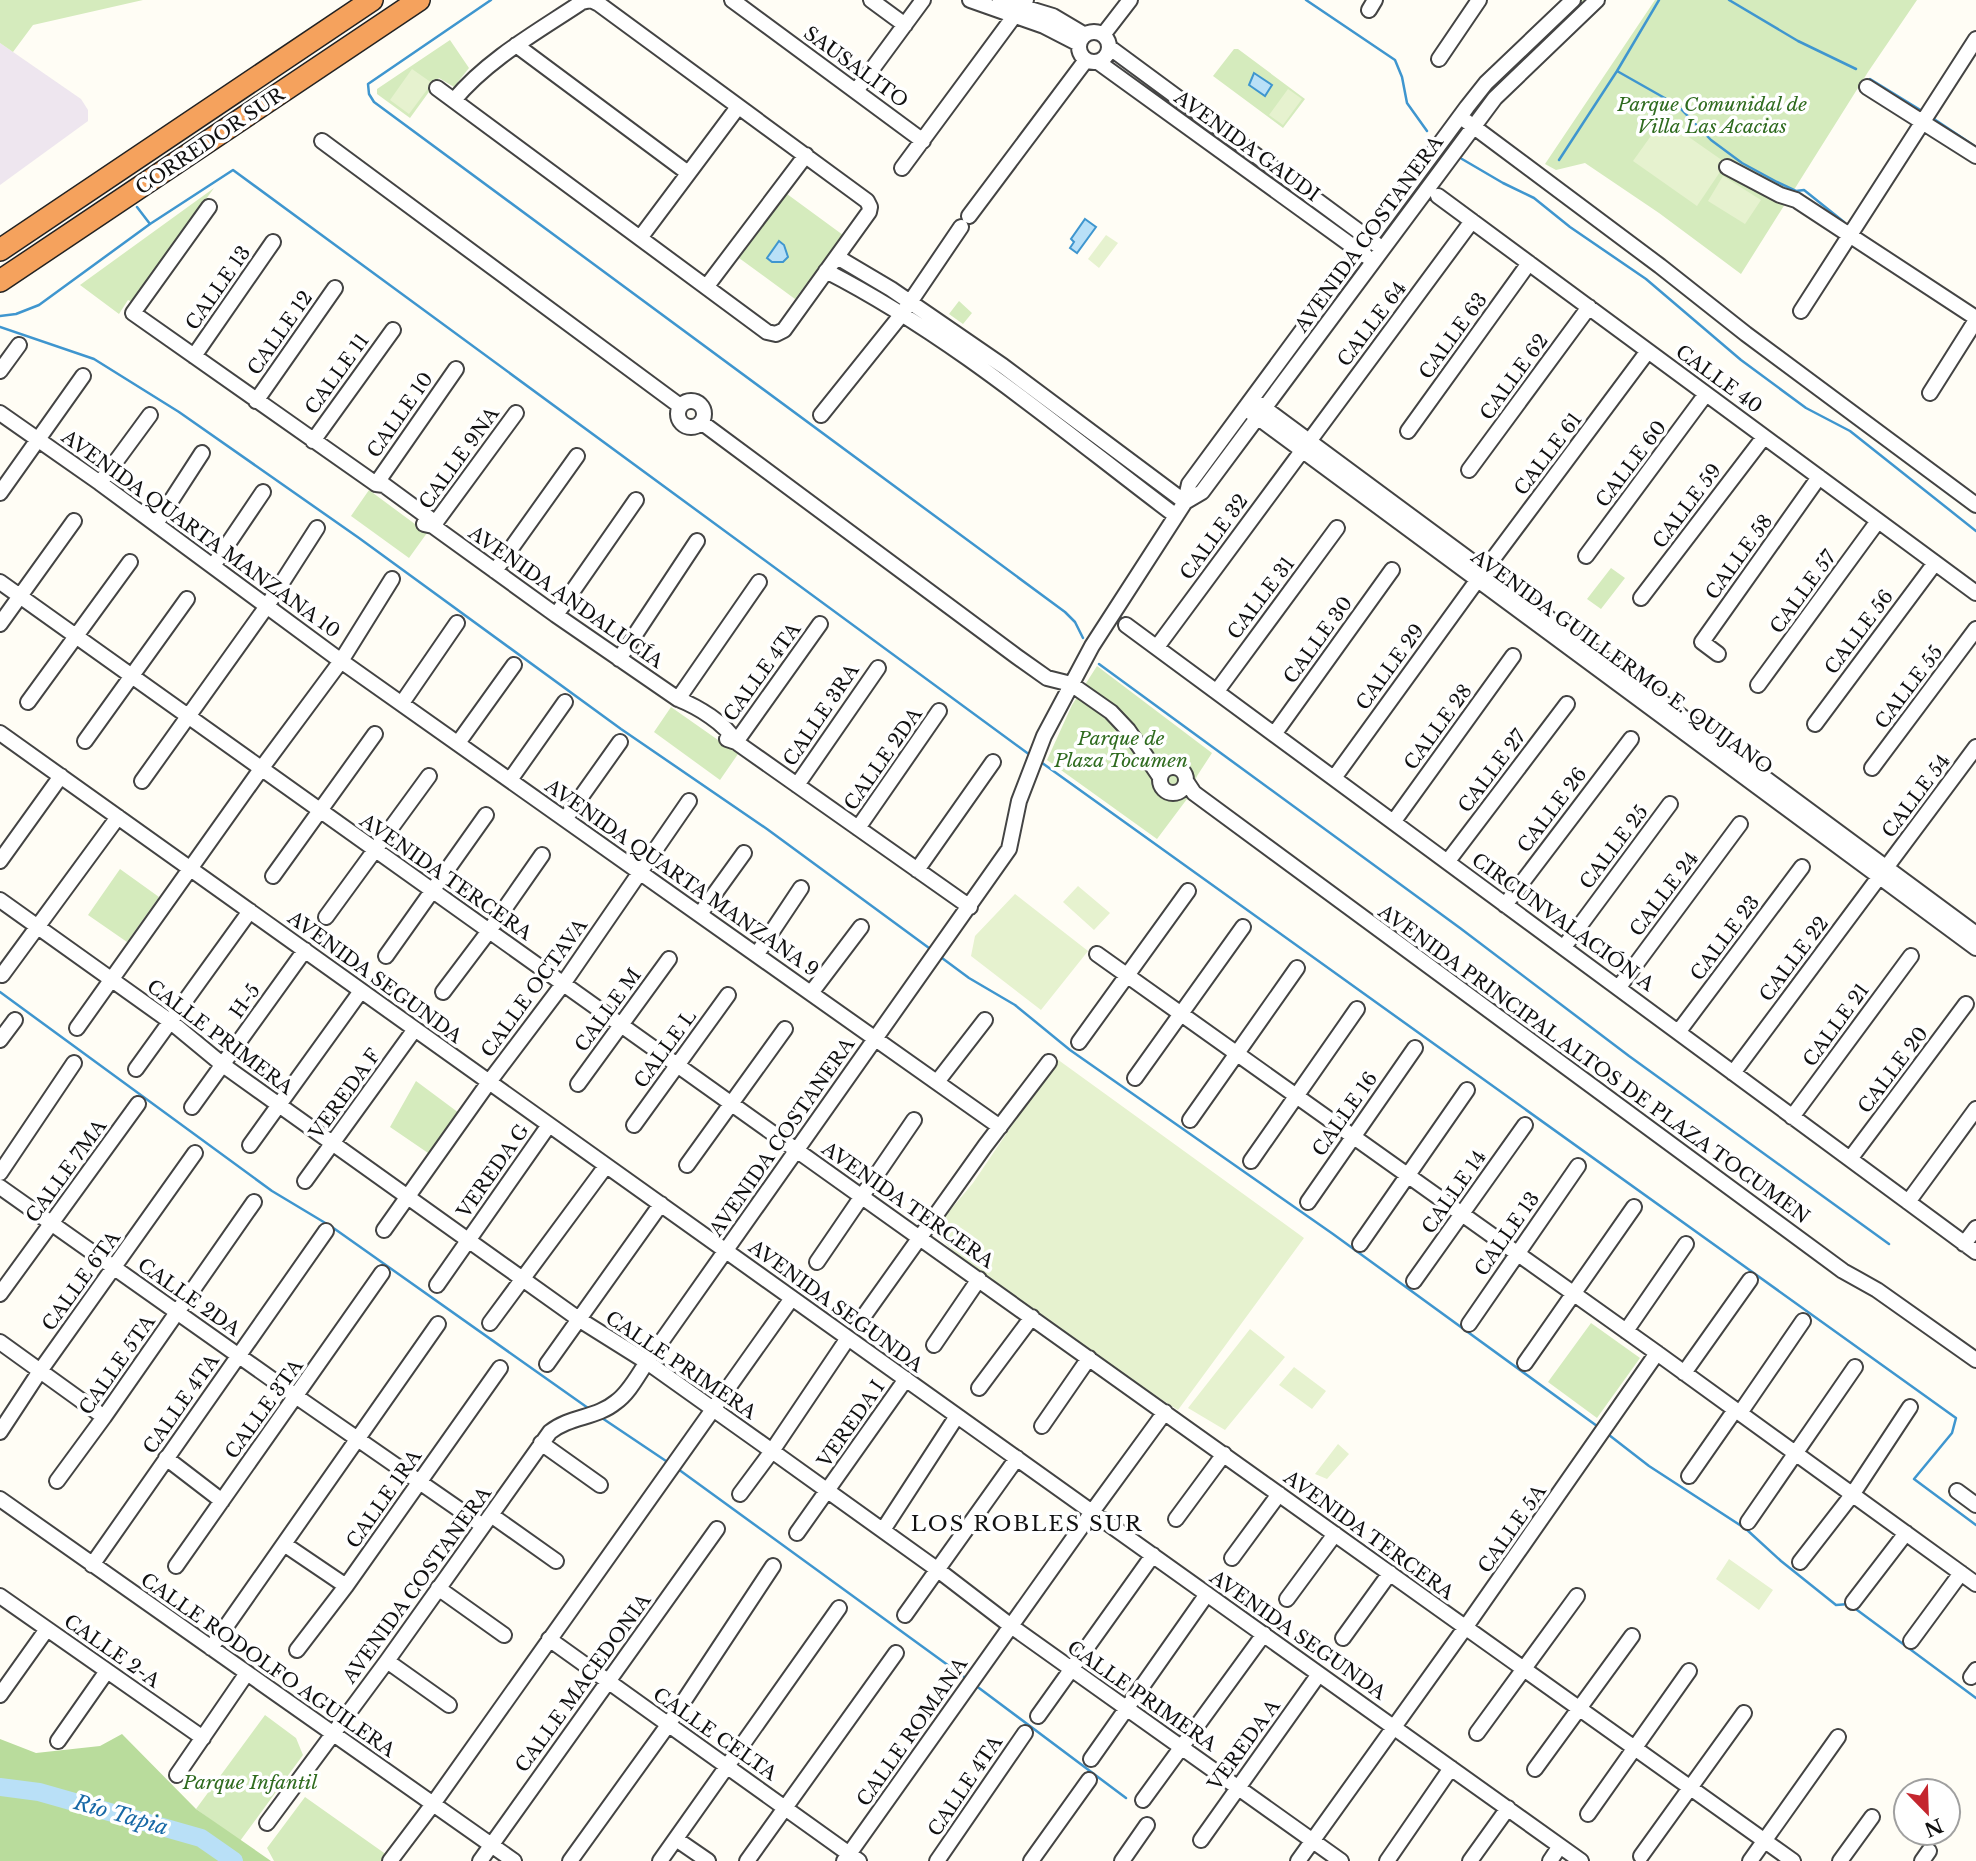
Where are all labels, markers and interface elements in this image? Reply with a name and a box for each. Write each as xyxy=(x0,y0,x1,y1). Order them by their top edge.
street label: SAUSALITO xyxy=(799,21,913,113)
street label: CORREDOR SUR xyxy=(131,82,290,199)
street label: AVENIDA GAUDI xyxy=(1169,85,1324,206)
park label: Parque Comunidal de Villa Las Acacias xyxy=(1616,93,1807,138)
street label: AVENIDA COSTANERA xyxy=(1289,131,1448,337)
street label: CALLE 13 xyxy=(181,242,255,334)
street label: CALLE 64 xyxy=(1333,277,1411,371)
street label: CALLE 12 xyxy=(243,287,317,379)
street label: CALLE 63 xyxy=(1414,289,1492,383)
street label: CALLE 11 xyxy=(300,329,374,419)
street label: CALLE 62 xyxy=(1475,330,1553,424)
street label: CALLE 40 xyxy=(1671,340,1767,418)
street label: CALLE 10 xyxy=(362,368,438,462)
street label: CALLE 9NA xyxy=(414,402,504,514)
street label: CALLE 61 xyxy=(1509,408,1587,500)
street label: CALLE 60 xyxy=(1591,416,1671,512)
street label: AVENIDA QUARTA MANZANA 10 xyxy=(57,425,345,643)
street label: CALLE 59 xyxy=(1648,459,1726,553)
street label: CALLE 32 xyxy=(1175,490,1253,584)
street label: CALLE 58 xyxy=(1701,510,1777,604)
street label: AVENIDA ANDALUCÍA xyxy=(464,520,668,673)
street label: AVENIDA GUILLERMO E. QUIJANO xyxy=(1466,544,1777,779)
street label: CALLE 57 xyxy=(1765,546,1841,638)
street label: CALLE 31 xyxy=(1223,552,1299,644)
street label: CALLE 56 xyxy=(1820,585,1898,679)
street label: CALLE 30 xyxy=(1279,592,1357,688)
street label: CALLE 4TA xyxy=(719,618,806,726)
street label: CALLE 29 xyxy=(1351,620,1429,714)
street label: CALLE 55 xyxy=(1870,641,1948,733)
street label: CALLE 3RA xyxy=(778,659,864,770)
street label: CALLE 28 xyxy=(1399,680,1477,774)
street label: CALLE 2DA xyxy=(839,703,927,815)
street label: CALLE 27 xyxy=(1453,725,1531,817)
park label: Parque de Plaza Tocumen xyxy=(1053,727,1188,772)
street label: CALLE 54 xyxy=(1877,750,1955,842)
street label: CALLE 26 xyxy=(1513,763,1591,857)
street label: AVENIDA QUARTA MANZANA 9 xyxy=(540,774,823,982)
street label: CALLE 25 xyxy=(1575,800,1653,894)
street label: AVENIDA TERCERA xyxy=(355,808,537,945)
street label: CALLE 24 xyxy=(1625,847,1703,941)
street label: CIRCUNVALACIÓN A xyxy=(1467,848,1659,996)
street label: CALLE 23 xyxy=(1686,891,1764,985)
street label: AVENIDA PRINCIPAL ALTOS DE PLAZA TOCUMEN xyxy=(1373,899,1814,1228)
street label: AVENIDA SEGUNDA xyxy=(283,906,467,1048)
street label: CALLE 22 xyxy=(1755,912,1833,1006)
street label: CALLE OCTAVA xyxy=(476,914,592,1062)
street label: CALLE M xyxy=(570,964,646,1056)
street label: CALLE PRIMERA xyxy=(142,975,298,1100)
street label: H-5 xyxy=(225,979,265,1023)
street label: CALLE 21 xyxy=(1798,979,1874,1071)
street label: CALLE L xyxy=(629,1005,701,1092)
street label: CALLE 20 xyxy=(1853,1022,1933,1118)
street label: AVENIDA COSTANERA xyxy=(704,1033,860,1241)
street label: VEREDA F xyxy=(304,1044,386,1144)
street label: CALLE 16 xyxy=(1308,1067,1382,1161)
street label: CALLE 7MA xyxy=(21,1115,111,1227)
street label: VEREDA G xyxy=(452,1119,534,1223)
street label: AVENIDA TERCERA xyxy=(817,1136,999,1273)
street label: CALLE 14 xyxy=(1417,1146,1491,1238)
street label: CALLE 13 xyxy=(1470,1188,1544,1280)
street label: CALLE 6TA xyxy=(37,1226,125,1335)
street label: AVENIDA SEGUNDA xyxy=(744,1235,928,1377)
street label: CALLE 2DA xyxy=(133,1253,245,1341)
street label: CALLE PRIMERA xyxy=(601,1306,761,1424)
street label: CALLE 5TA xyxy=(74,1311,160,1419)
street label: CALLE 4TA xyxy=(138,1350,224,1458)
street label: CALLE 3TA xyxy=(220,1355,308,1463)
street label: VEREDA I xyxy=(812,1376,889,1473)
street label: CALLE 1RA xyxy=(342,1445,427,1553)
street label: AVENIDA TERCERA xyxy=(1279,1465,1459,1605)
street label: CALLE 5A xyxy=(1473,1480,1551,1577)
street label: AVENIDA COSTANERA xyxy=(337,1482,496,1688)
district label: LOS ROBLES SUR xyxy=(911,1511,1143,1537)
street label: AVENIDA SEGUNDA xyxy=(1205,1565,1391,1705)
street label: CALLE RODOLFO AGUILERA xyxy=(136,1568,400,1762)
street label: CALLE MACEDONIA xyxy=(511,1589,656,1777)
street label: CALLE 2-A xyxy=(60,1610,165,1693)
street label: CALLE PRIMERA xyxy=(1063,1636,1221,1756)
street label: CALLE ROMANA xyxy=(852,1653,972,1811)
street label: CALLE CELTA xyxy=(649,1683,782,1786)
street label: VEREDA A xyxy=(1203,1695,1285,1796)
street label: CALLE 4TA xyxy=(923,1731,1007,1841)
park label: Parque Infantil xyxy=(182,1771,317,1794)
north arrow xyxy=(1892,1777,1962,1847)
water label: Río Tapia xyxy=(70,1789,171,1841)
text: N xyxy=(1921,1813,1946,1841)

